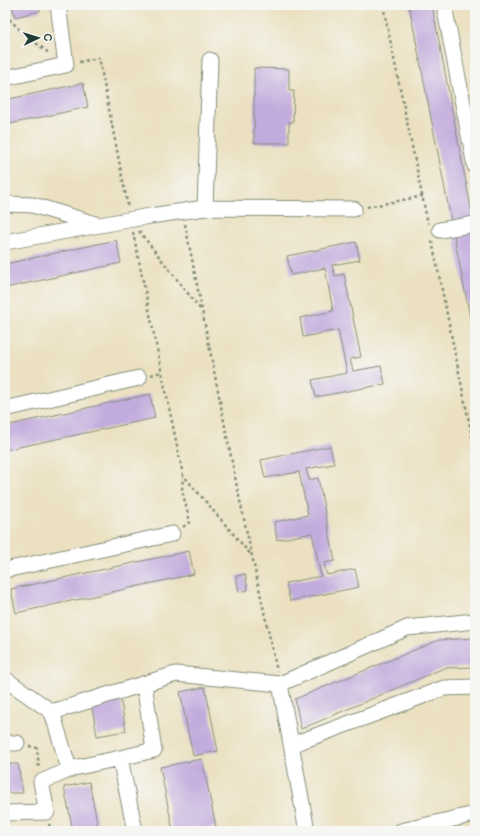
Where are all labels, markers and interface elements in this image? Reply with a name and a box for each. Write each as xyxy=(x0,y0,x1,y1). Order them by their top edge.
north arrow xyxy=(18,18,58,58)
text: С xyxy=(41,33,54,42)

